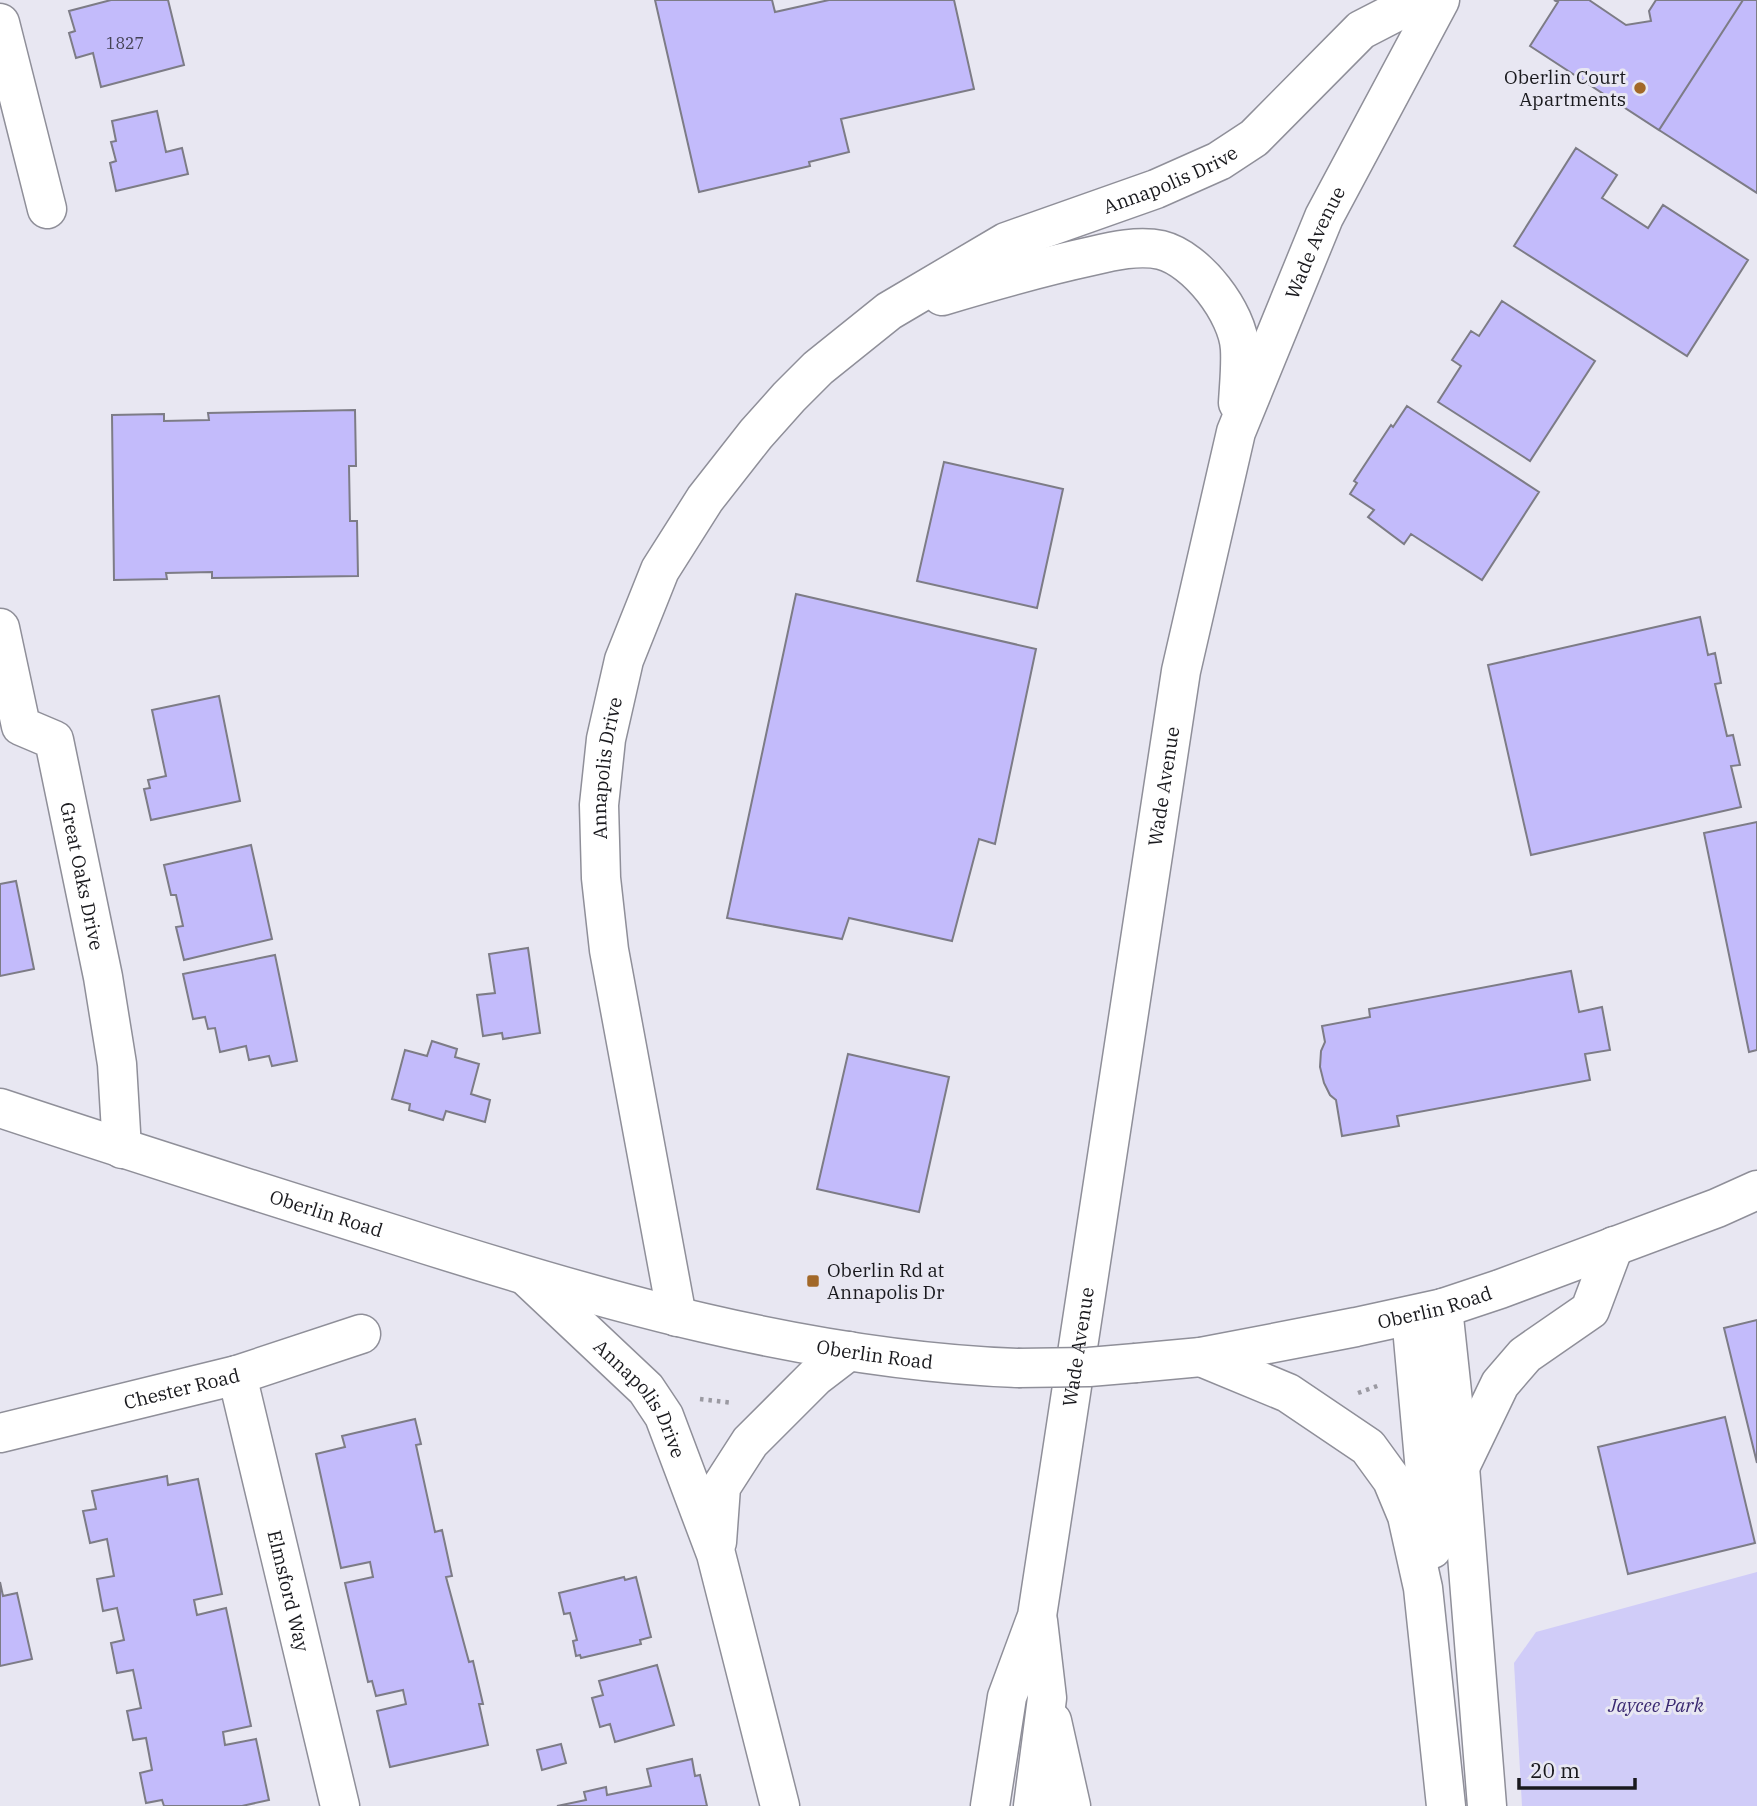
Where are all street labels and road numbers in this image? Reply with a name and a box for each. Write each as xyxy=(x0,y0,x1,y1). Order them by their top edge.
street label: Annapolis Drive xyxy=(1100,140,1242,219)
street label: Wade Avenue xyxy=(1280,182,1350,303)
street label: Annapolis Drive xyxy=(587,695,627,840)
street label: Wade Avenue xyxy=(1142,725,1184,848)
street label: Great Oaks Drive xyxy=(55,800,109,952)
street label: Oberlin Road xyxy=(267,1184,386,1242)
street label: Oberlin Road xyxy=(1375,1281,1495,1334)
street label: Wade Avenue xyxy=(1057,1285,1099,1408)
street label: Annapolis Drive xyxy=(589,1334,691,1461)
street label: Oberlin Road xyxy=(815,1334,934,1374)
street label: Chester Road xyxy=(121,1363,242,1414)
street label: Elmsford Way xyxy=(262,1528,315,1655)

